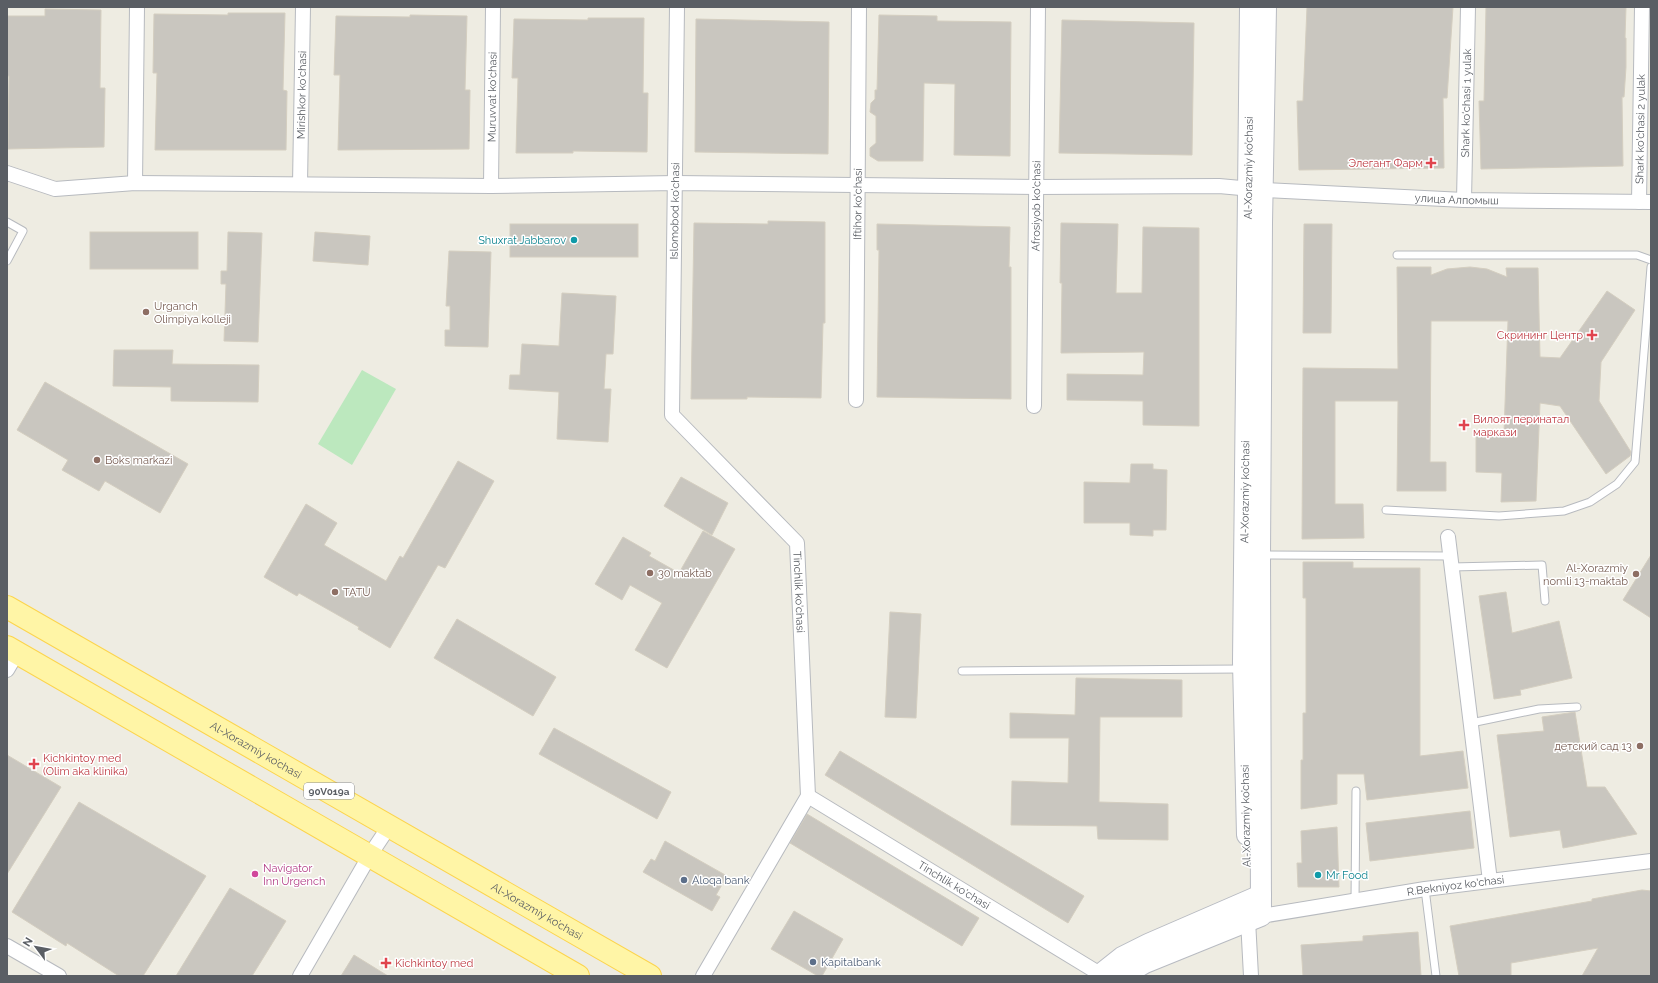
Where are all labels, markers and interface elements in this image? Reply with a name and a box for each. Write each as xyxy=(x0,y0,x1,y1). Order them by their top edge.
street label: Shark ko'chasi 1 yulak xyxy=(1458,48,1474,158)
street label: Mirishkor ko'chasi xyxy=(294,51,309,139)
street label: Muruvvat ko'chasi xyxy=(485,52,499,142)
street label: Shark ko'chasi 2 yulak xyxy=(1633,74,1647,184)
street label: Al-Xorazmiy ko’chasi xyxy=(1241,117,1255,220)
place label: Элегант Фарм xyxy=(1348,157,1423,170)
marker: Элегант Фарм xyxy=(1426,158,1436,168)
street label: Afrosiyob ko'chasi xyxy=(1029,161,1043,251)
street label: Islomobod ko'chasi xyxy=(668,162,682,260)
street label: Iftihor ko'chasi xyxy=(851,168,864,240)
street label: улица Алпомыш xyxy=(1414,191,1499,207)
place label: Shuxrat Jabbarov xyxy=(478,234,566,247)
marker: Shuxrat Jabbarov xyxy=(569,235,579,245)
place label: Urganch Olimpiya kolleji xyxy=(154,300,231,326)
marker: Urganch Olimpiya kolleji xyxy=(141,307,151,317)
place label: Скрининг Центр xyxy=(1497,329,1583,342)
marker: Скрининг Центр xyxy=(1586,329,1598,341)
place label: Вилоят перинатал маркази xyxy=(1473,413,1569,439)
marker: Вилоят перинатал маркази xyxy=(1458,419,1470,431)
street label: Al-Xorazmiy ko’chasi xyxy=(1238,440,1252,544)
place label: Boks markazi xyxy=(105,454,172,467)
marker: Boks markazi xyxy=(92,455,102,465)
street label: Tinchlik ko'chasi xyxy=(791,551,807,633)
place label: Аl-Xоrаzmiy nоmli 13-mаktаb xyxy=(1543,562,1628,588)
place label: 30 maktab xyxy=(658,567,712,580)
marker: 30 maktab xyxy=(645,568,655,578)
marker: Аl-Xоrаzmiy nоmli 13-mаktаb xyxy=(1631,569,1641,579)
place label: TATU xyxy=(343,586,371,599)
marker: TATU xyxy=(330,587,340,597)
street label: Al-Xorazmiy ko’chasi xyxy=(208,719,304,781)
place label: детский сад 13 xyxy=(1554,740,1632,753)
marker: детский сад 13 xyxy=(1635,741,1645,751)
place label: Kichkintoy med (Olim aka klinika) xyxy=(43,752,128,778)
marker: Kichkintoy med (Olim aka klinika) xyxy=(28,758,40,770)
street label: Al-Xorazmiy ko’chasi xyxy=(1239,764,1253,868)
road number: 90V019a xyxy=(304,783,354,799)
street label: Tinchlik ko'chasi xyxy=(916,858,992,912)
place label: Navigator Inn Urgench xyxy=(263,862,325,888)
marker: Navigator Inn Urgench xyxy=(250,869,260,879)
place label: Mr Food xyxy=(1326,869,1368,882)
marker: Mr Food xyxy=(1313,870,1323,880)
street label: R.Bekniyoz ko'chasi xyxy=(1406,873,1505,898)
place label: Aloqa bank xyxy=(692,874,750,887)
marker: Aloqa bank xyxy=(679,875,689,885)
street label: Al-Xorazmiy ko’chasi xyxy=(489,880,585,942)
north arrow xyxy=(16,927,56,967)
text: N xyxy=(20,935,36,949)
place label: Kapitalbank xyxy=(821,956,881,969)
marker: Kichkintoy med xyxy=(380,957,392,969)
place label: Kichkintoy med xyxy=(395,957,473,970)
marker: Kapitalbank xyxy=(808,957,818,967)

